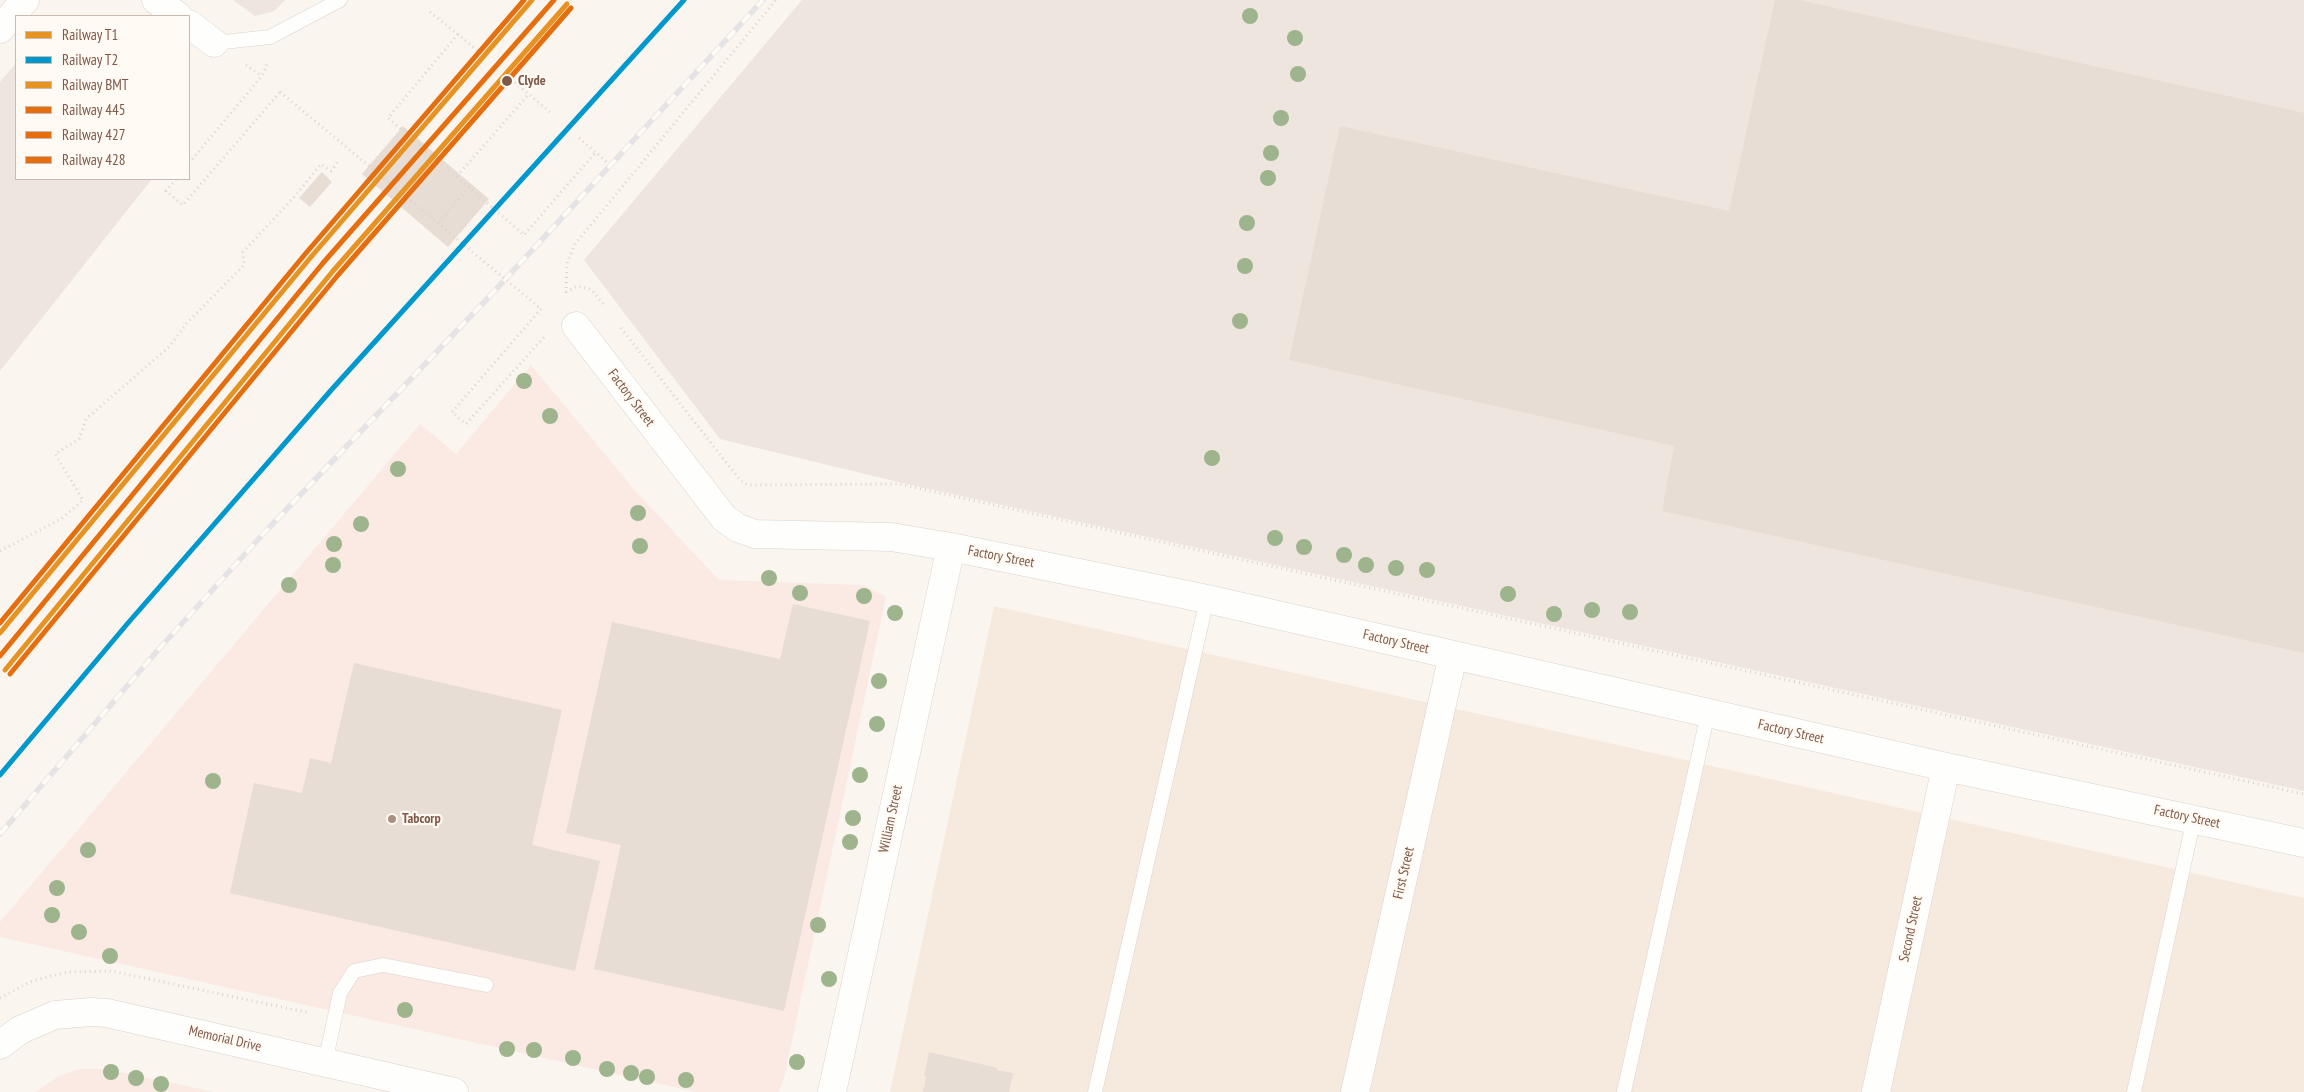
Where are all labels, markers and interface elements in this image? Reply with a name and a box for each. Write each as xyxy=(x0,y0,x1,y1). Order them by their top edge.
legend xyxy=(15,15,190,180)
text: Railway T1 xyxy=(62,25,118,44)
text: Railway T2 xyxy=(62,50,118,69)
place label: Clyde xyxy=(518,73,546,89)
marker: Clyde xyxy=(500,74,514,88)
text: Railway BMT xyxy=(62,75,129,94)
text: Railway 445 xyxy=(62,100,125,119)
text: Railway 427 xyxy=(62,125,125,144)
text: Railway 428 xyxy=(62,150,125,169)
street label: Factory Street xyxy=(604,366,658,430)
street label: Factory Street xyxy=(966,542,1036,572)
street label: Factory Street xyxy=(1361,626,1431,658)
street label: Factory Street xyxy=(1756,716,1826,748)
street label: William Street xyxy=(876,784,906,854)
street label: Factory Street xyxy=(2152,802,2222,832)
place label: Tabcorp xyxy=(402,811,441,827)
marker: Tabcorp xyxy=(386,813,398,825)
street label: First Street xyxy=(1390,845,1418,901)
street label: Second Street xyxy=(1896,895,1926,963)
street label: Memorial Drive xyxy=(187,1022,263,1056)

